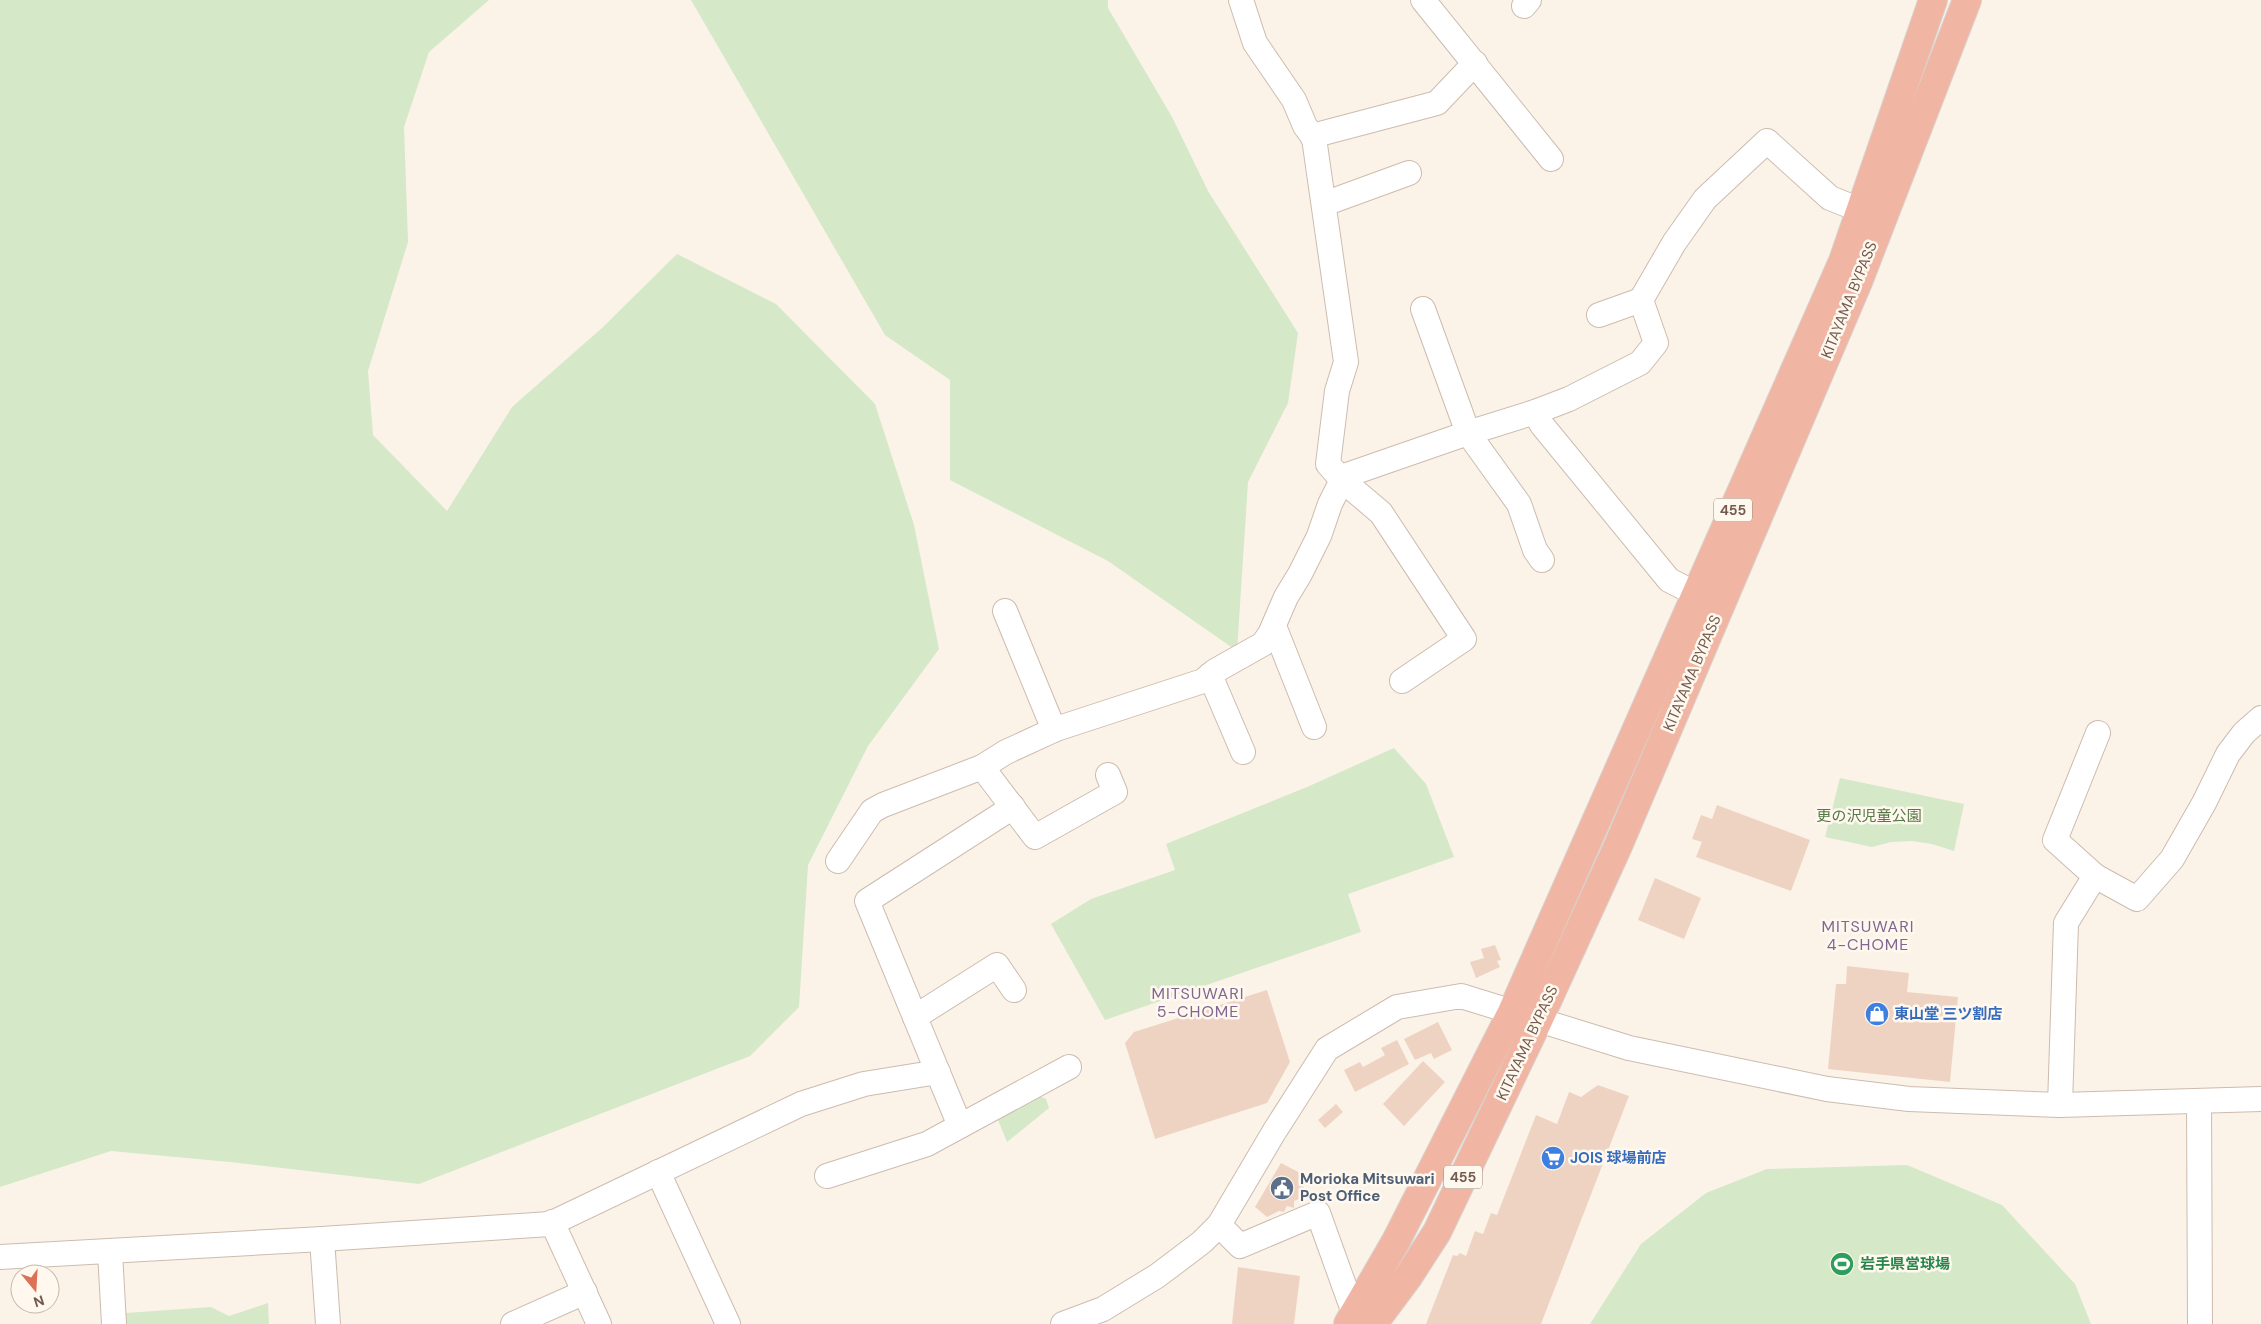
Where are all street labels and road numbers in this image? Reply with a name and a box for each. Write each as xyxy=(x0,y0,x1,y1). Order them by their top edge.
street label: KITAYAMA BYPASS xyxy=(1816,238,1882,361)
road number: 455 xyxy=(1714,498,1752,522)
street label: KITAYAMA BYPASS xyxy=(1658,612,1726,734)
street label: KITAYAMA BYPASS xyxy=(1492,982,1563,1104)
road number: 455 xyxy=(1444,1166,1482,1188)

